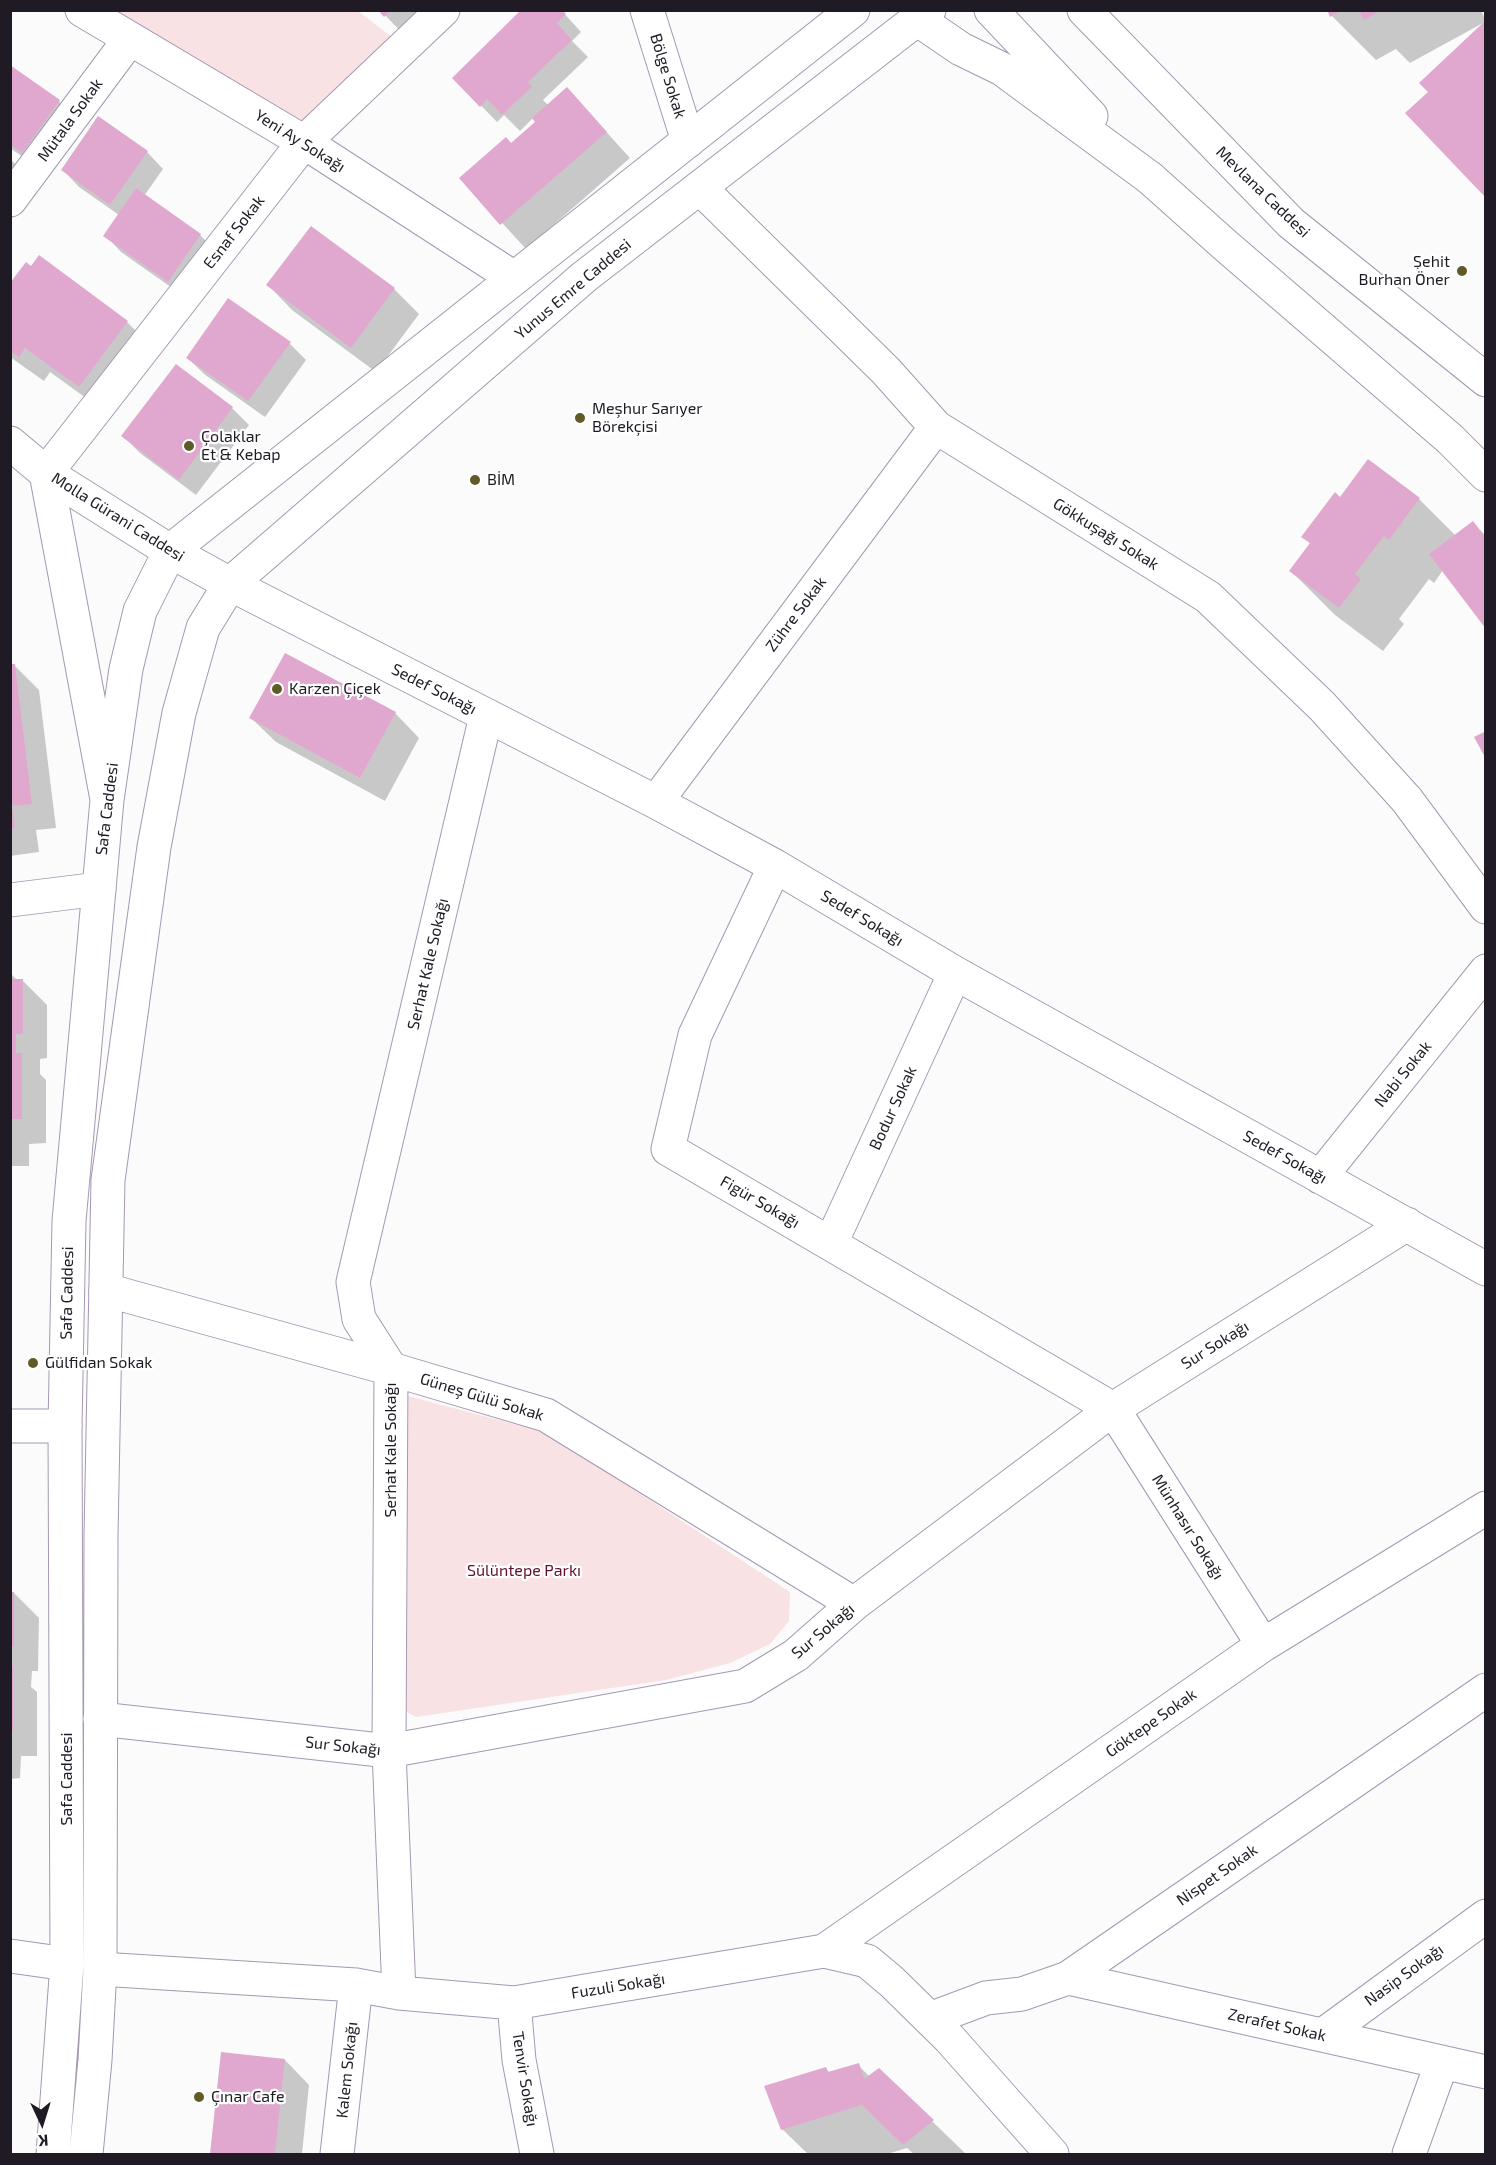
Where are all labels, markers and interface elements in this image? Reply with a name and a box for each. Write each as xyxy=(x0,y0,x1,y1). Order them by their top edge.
street label: Bölge Sokak xyxy=(646,31,690,121)
street label: Mütala Sokak xyxy=(33,75,107,165)
street label: Yeni Ay Sokağı xyxy=(251,106,349,176)
street label: Mevlana Caddesi xyxy=(1212,142,1314,242)
street label: Esnaf Sokak xyxy=(199,191,269,273)
street label: Yunus Emre Caddesi xyxy=(511,235,635,343)
place label: Şehit Burhan Öner xyxy=(1359,252,1450,290)
marker: Şehit Burhan Öner xyxy=(1455,264,1469,278)
place label: Meşhur Sarıyer Börekçisi xyxy=(592,399,703,437)
marker: Meşhur Sarıyer Börekçisi xyxy=(573,411,587,425)
place label: Çolaklar Et & Kebap xyxy=(201,427,281,465)
marker: Çolaklar Et & Kebap xyxy=(182,439,196,453)
street label: Molla Gürani Caddesi xyxy=(48,468,188,566)
place label: BİM xyxy=(487,470,515,490)
marker: BİM xyxy=(468,473,482,487)
street label: Gökkuşağı Sokak xyxy=(1050,494,1162,574)
street label: Zühre Sokak xyxy=(762,573,830,655)
street label: Sedef Sokağı xyxy=(388,659,480,719)
place label: Karzen Çiçek xyxy=(289,679,381,699)
marker: Karzen Çiçek xyxy=(270,682,284,696)
street label: Safa Caddesi xyxy=(92,762,122,856)
street label: Sedef Sokağı xyxy=(817,886,907,950)
street label: Serhat Kale Sokağı xyxy=(403,896,453,1032)
street label: Nabi Sokak xyxy=(1370,1037,1436,1111)
street label: Bodur Sokak xyxy=(865,1063,921,1153)
street label: Sedef Sokağı xyxy=(1240,1126,1330,1188)
street label: Figür Sokağı xyxy=(717,1172,803,1232)
street label: Safa Caddesi xyxy=(57,1246,77,1340)
street label: Sur Sokağı xyxy=(1178,1317,1252,1373)
place label: Gülfidan Sokak xyxy=(45,1353,153,1373)
marker: Gülfidan Sokak xyxy=(26,1356,40,1370)
street label: Güneş Gülü Sokak xyxy=(418,1369,546,1425)
street label: Serhat Kale Sokağı xyxy=(381,1383,401,1517)
street label: Münhasır Sokağı xyxy=(1148,1471,1228,1583)
park label: Sülüntepe Parkı xyxy=(467,1561,581,1581)
street label: Sur Sokağı xyxy=(788,1599,858,1663)
street label: Göktepe Sokak xyxy=(1102,1685,1200,1761)
street label: Safa Caddesi xyxy=(57,1732,77,1826)
street label: Sur Sokağı xyxy=(304,1732,382,1760)
street label: Nispet Sokak xyxy=(1173,1840,1261,1910)
street label: Nasip Sokağı xyxy=(1361,1940,1447,2010)
street label: Fuzuli Sokağı xyxy=(570,1969,666,2003)
street label: Zerafet Sokak xyxy=(1226,2004,1328,2046)
street label: Kalem Sokağı xyxy=(332,2021,362,2119)
street label: Tenvir Sokağı xyxy=(508,2030,542,2128)
place label: Çınar Cafe xyxy=(211,2087,285,2107)
marker: Çınar Cafe xyxy=(192,2090,206,2104)
north arrow xyxy=(12,2093,72,2153)
text: K xyxy=(38,2132,49,2151)

